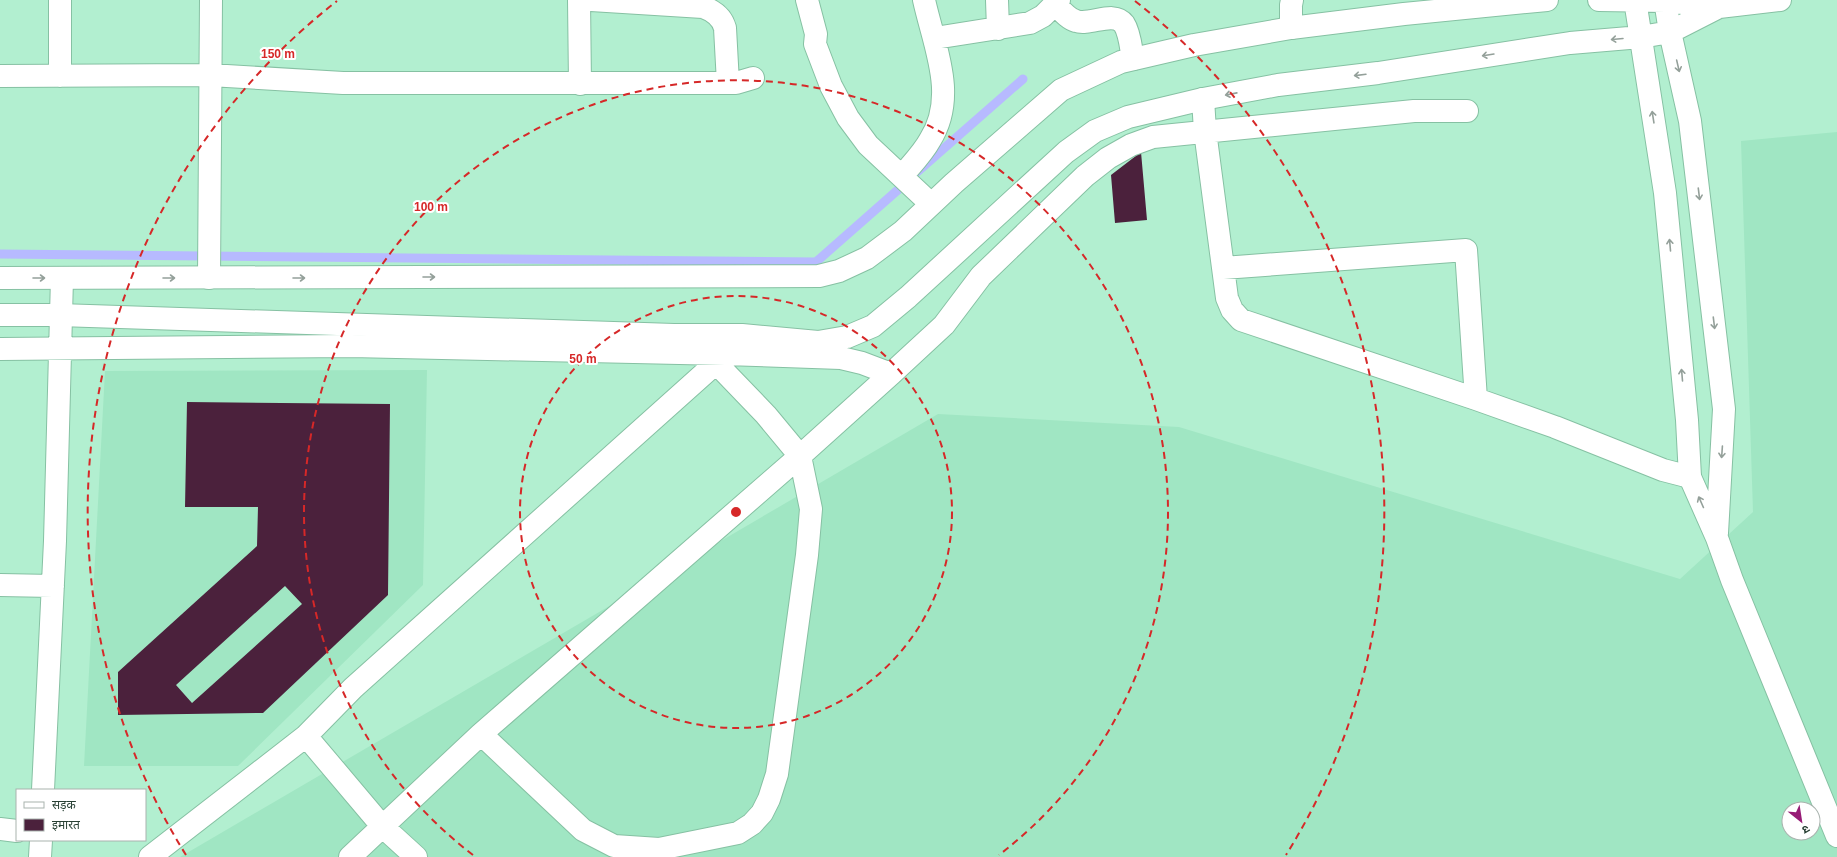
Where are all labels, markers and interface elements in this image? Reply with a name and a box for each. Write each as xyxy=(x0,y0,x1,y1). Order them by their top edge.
one-way arrow xyxy=(1611,35,1624,43)
text: 150 m xyxy=(261,47,295,61)
one-way arrow xyxy=(1482,52,1495,60)
one-way arrow xyxy=(1674,59,1682,72)
one-way arrow xyxy=(1353,71,1366,79)
one-way arrow xyxy=(1225,90,1238,98)
one-way arrow xyxy=(1649,111,1657,124)
one-way arrow xyxy=(1695,187,1703,200)
text: 100 m xyxy=(414,200,448,214)
one-way arrow xyxy=(1667,239,1674,252)
one-way arrow xyxy=(422,273,435,281)
one-way arrow xyxy=(32,274,45,282)
one-way arrow xyxy=(162,274,175,282)
one-way arrow xyxy=(292,274,305,282)
one-way arrow xyxy=(1710,316,1718,329)
text: 50 m xyxy=(569,352,597,366)
one-way arrow xyxy=(1679,369,1686,382)
one-way arrow xyxy=(1718,445,1725,458)
one-way arrow xyxy=(1697,497,1704,509)
centre of rings xyxy=(729,505,743,519)
legend xyxy=(16,789,146,841)
text: सड़क xyxy=(52,798,77,812)
north arrow xyxy=(1781,801,1821,841)
text: इमारत xyxy=(52,818,81,832)
text: उ xyxy=(1800,823,1812,837)

